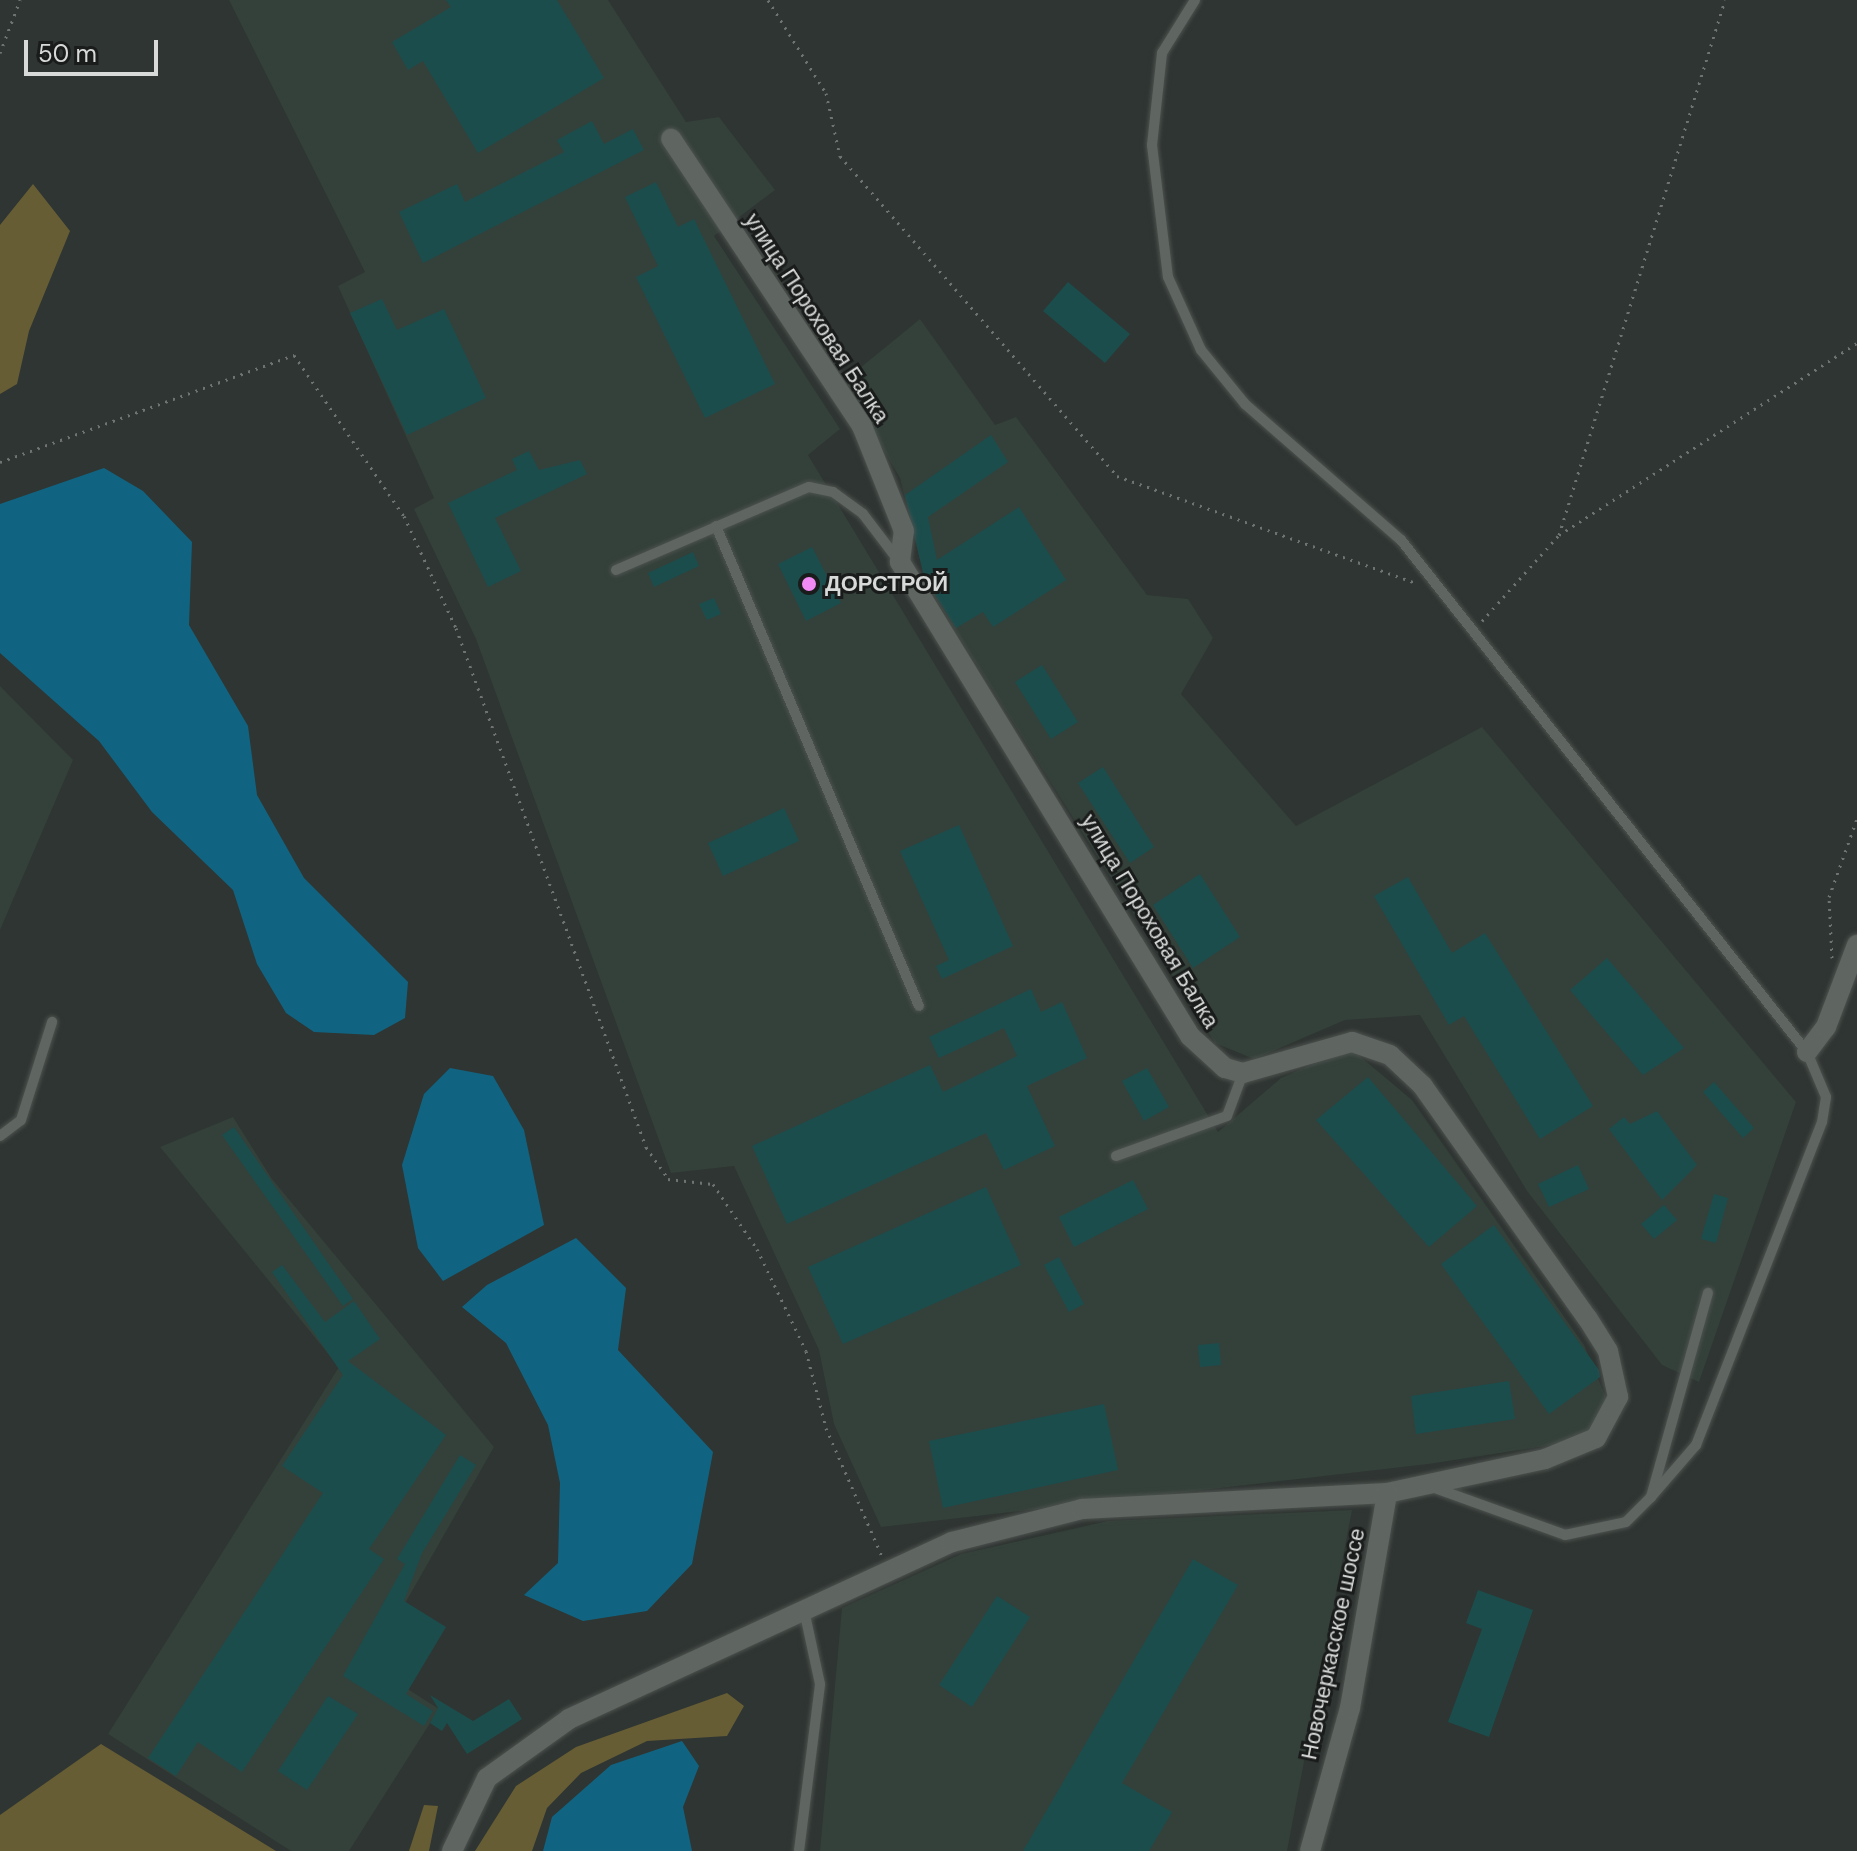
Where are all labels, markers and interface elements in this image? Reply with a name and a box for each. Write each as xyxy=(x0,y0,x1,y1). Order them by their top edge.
scale bar xyxy=(28,24,162,74)
text: 50 m xyxy=(38,38,97,69)
street label: улица Пороховая Балка xyxy=(739,208,895,428)
place label: ДОРСТРОЙ xyxy=(825,571,948,597)
marker: ДОРСТРОЙ xyxy=(800,575,818,593)
street label: улица Пороховая Балка xyxy=(1076,809,1224,1033)
street label: Новочеркасское шоссе xyxy=(1296,1526,1370,1762)

